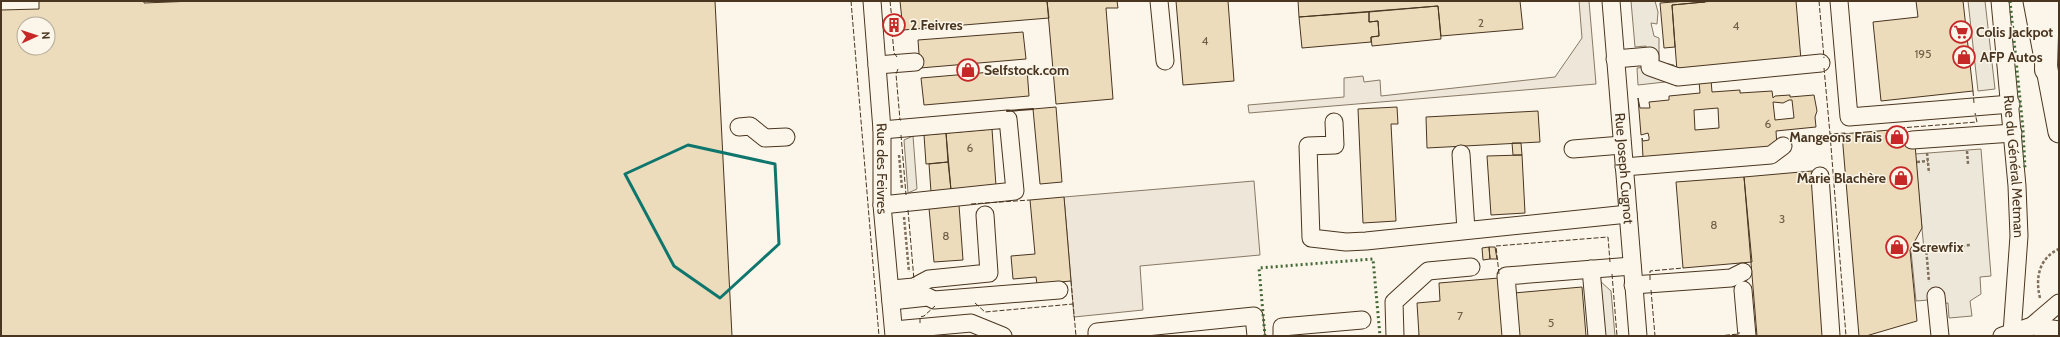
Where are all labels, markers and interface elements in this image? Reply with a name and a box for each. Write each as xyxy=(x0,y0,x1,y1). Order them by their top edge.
building icon: 2 Feivres xyxy=(881,12,907,38)
house number: 2 xyxy=(1478,15,1484,30)
north arrow xyxy=(16,16,56,56)
place label: 2 Feivres xyxy=(910,16,963,34)
house number: 4 xyxy=(1733,18,1740,33)
supermarket icon: Colis Jackpot xyxy=(1948,19,1974,45)
place label: Colis Jackpot xyxy=(1976,23,2053,41)
text: N xyxy=(39,31,53,40)
house number: 4 xyxy=(1202,33,1209,48)
shop icon: AFP Autos xyxy=(1951,44,1977,70)
house number: 195 xyxy=(1914,46,1932,61)
place label: AFP Autos xyxy=(1980,48,2043,66)
shop icon: Selfstock.com xyxy=(955,57,981,83)
place label: Selfstock.com xyxy=(984,61,1069,79)
street label: Rue du Général Metman xyxy=(2000,94,2028,238)
street label: Rue Joseph Cugnot xyxy=(1611,112,1638,225)
house number: 6 xyxy=(1765,116,1772,131)
street label: Rue des Feivres xyxy=(873,123,892,215)
shop icon: Mangeons Frais xyxy=(1884,124,1910,150)
place label: Mangeons Frais xyxy=(1789,128,1882,146)
house number: 6 xyxy=(967,140,974,155)
shop icon: Marie Blachère xyxy=(1888,165,1914,191)
place label: Marie Blachère xyxy=(1797,169,1886,187)
house number: 3 xyxy=(1779,211,1785,226)
house number: 8 xyxy=(1710,217,1718,232)
house number: 8 xyxy=(942,228,950,243)
shop icon: Screwfix xyxy=(1884,234,1910,260)
place label: Screwfix xyxy=(1912,238,1964,256)
house number: 7 xyxy=(1457,308,1463,323)
house number: 5 xyxy=(1548,315,1554,330)

